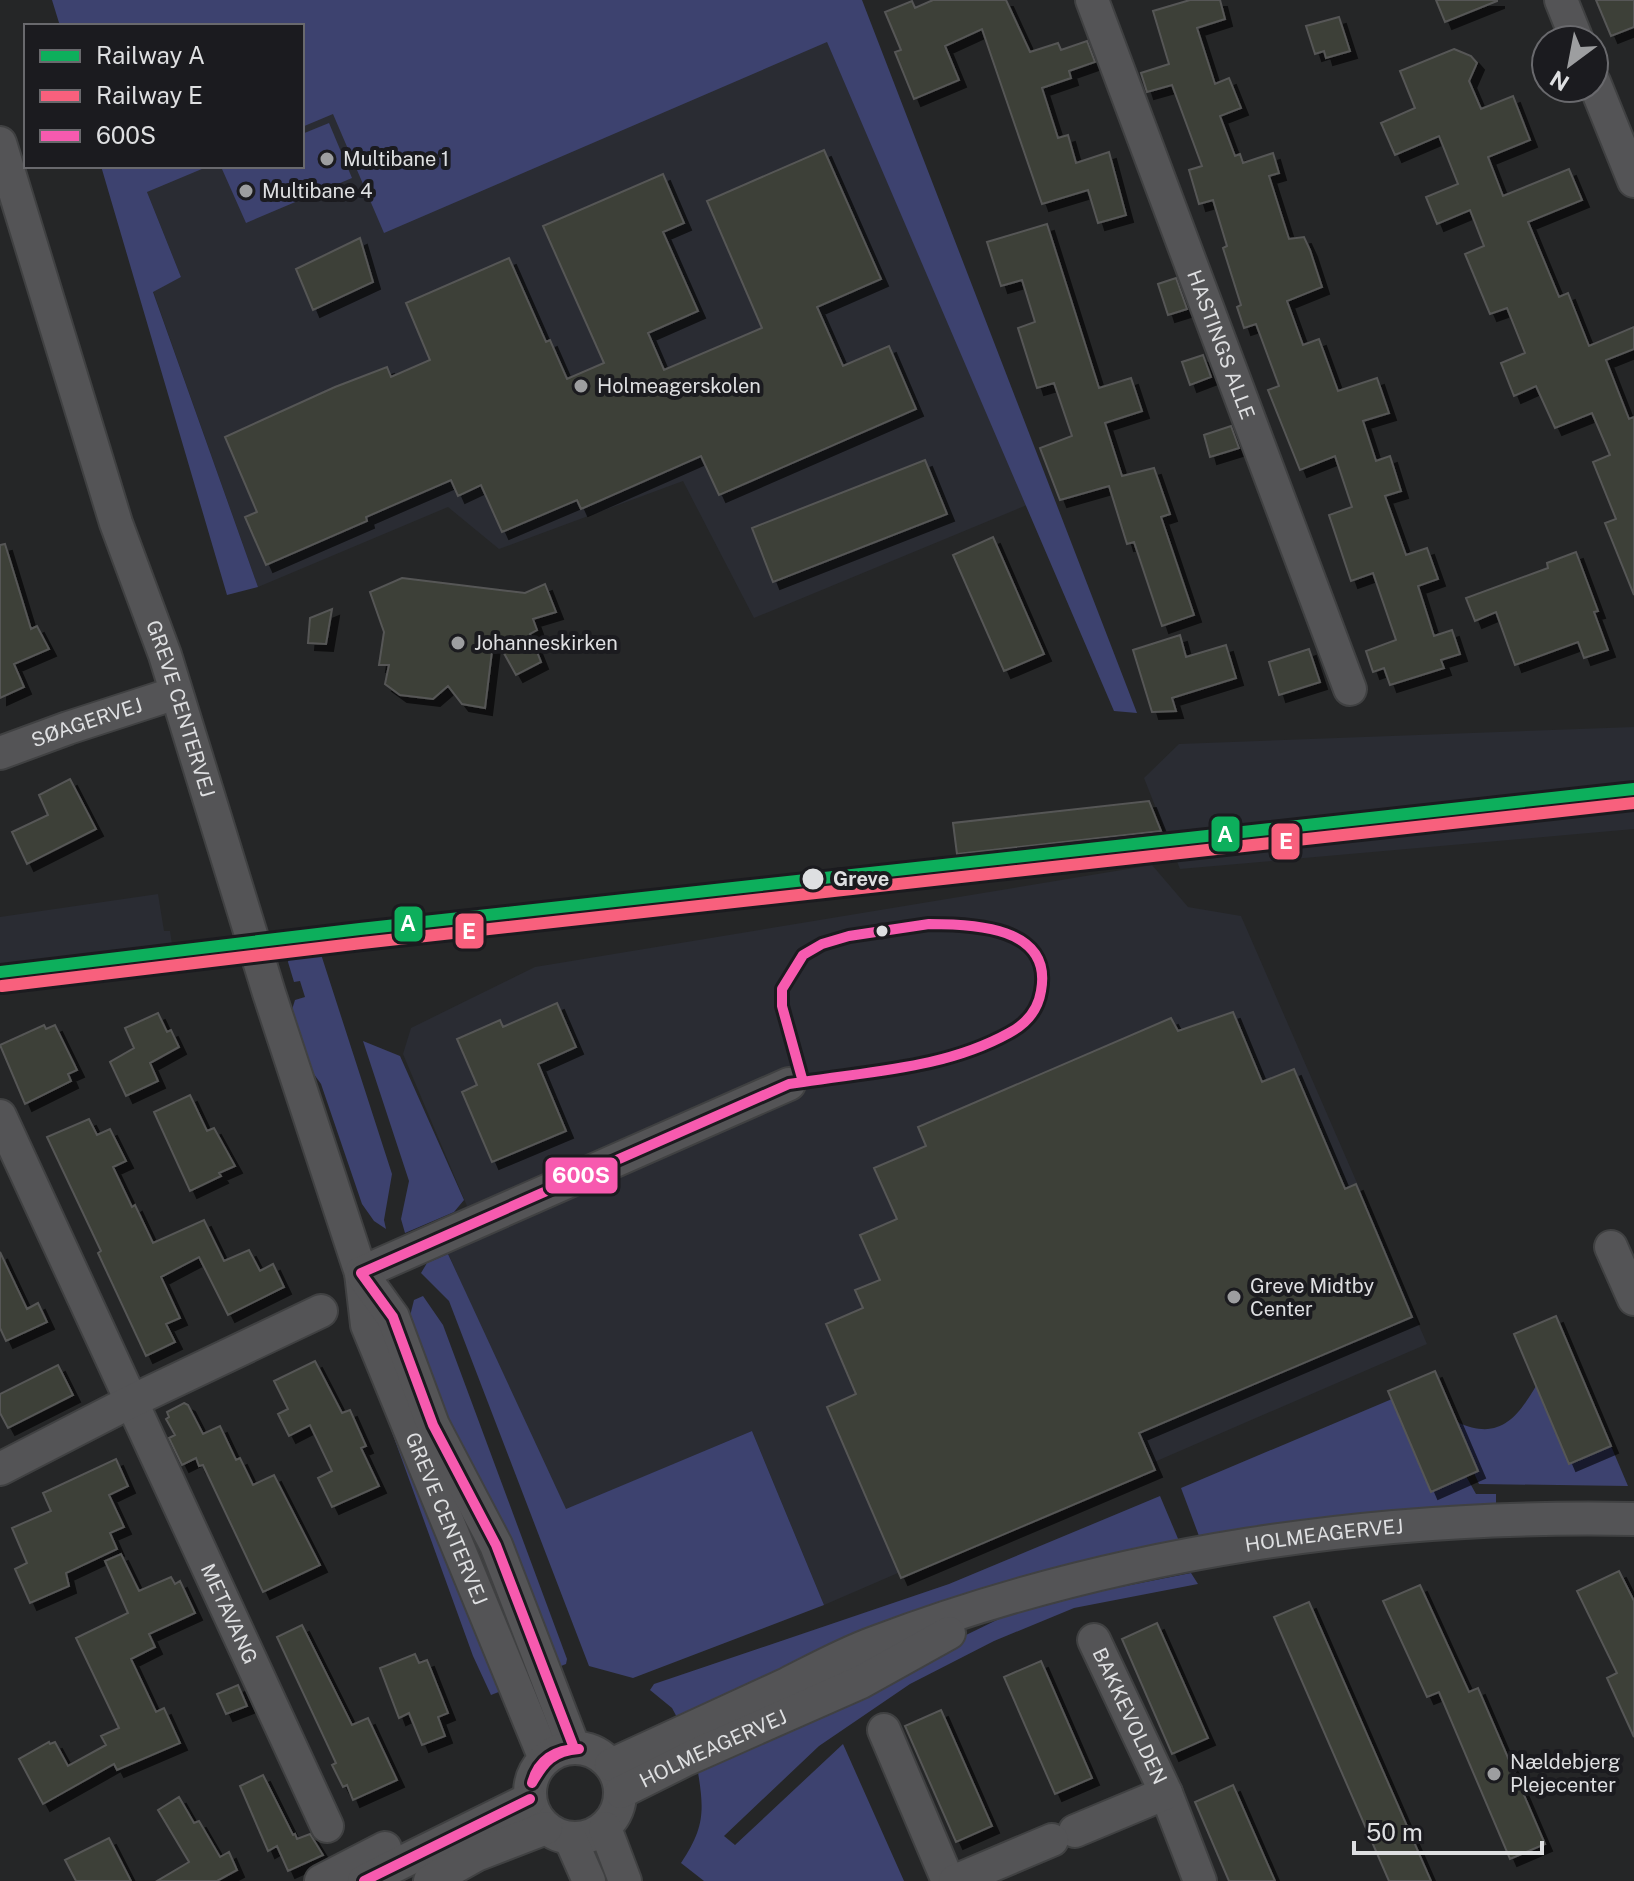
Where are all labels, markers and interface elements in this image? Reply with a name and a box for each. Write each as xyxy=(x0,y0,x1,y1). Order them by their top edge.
legend xyxy=(24,24,304,168)
north arrow xyxy=(1530,24,1610,104)
text: Railway A xyxy=(96,41,205,69)
text: N xyxy=(1545,65,1574,97)
text: Railway E xyxy=(96,81,203,109)
text: 600S xyxy=(96,121,156,149)
place label: Multibane 1 xyxy=(343,147,449,171)
marker: Multibane 1 xyxy=(318,150,336,168)
place label: Multibane 4 xyxy=(262,179,373,203)
marker: Multibane 4 xyxy=(237,182,255,200)
street label: HASTINGS ALLE xyxy=(1182,267,1260,423)
place label: Holmeagerskolen xyxy=(597,374,761,398)
marker: Holmeagerskolen xyxy=(572,377,590,395)
street label: GREVE CENTERVEJ xyxy=(141,617,220,800)
place label: Johanneskirken xyxy=(474,631,618,655)
marker: Johanneskirken xyxy=(449,634,467,652)
street label: SØAGERVEJ xyxy=(28,693,145,752)
line badge: A xyxy=(1210,815,1241,853)
text: A xyxy=(1217,821,1233,847)
line badge: E xyxy=(1270,822,1301,861)
text: E xyxy=(1279,828,1293,854)
marker: Greve xyxy=(800,866,826,892)
place label: Greve xyxy=(833,867,889,891)
line badge: A xyxy=(393,905,424,943)
text: A xyxy=(400,910,416,936)
line badge: E xyxy=(454,912,485,950)
text: E xyxy=(462,918,476,944)
unlabelled marker xyxy=(874,923,890,939)
line badge: 600S xyxy=(544,1156,619,1195)
text: 600S xyxy=(552,1162,610,1188)
place label: Greve Midtby Center xyxy=(1250,1274,1375,1321)
marker: Greve Midtby Center xyxy=(1225,1288,1243,1306)
street label: GREVE CENTERVEJ xyxy=(400,1429,492,1608)
street label: HOLMEAGERVEJ xyxy=(1243,1514,1404,1557)
street label: METAVANG xyxy=(196,1560,263,1668)
street label: BAKKEVOLDEN xyxy=(1087,1644,1172,1788)
street label: HOLMEAGERVEJ xyxy=(636,1704,790,1793)
place label: Nældebjerg Plejecenter xyxy=(1510,1750,1621,1797)
marker: Nældebjerg Plejecenter xyxy=(1485,1765,1503,1783)
scale bar xyxy=(1354,1805,1542,1855)
text: 50 m xyxy=(1366,1818,1423,1846)

